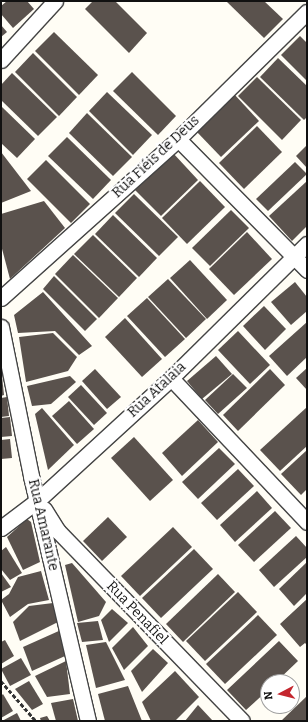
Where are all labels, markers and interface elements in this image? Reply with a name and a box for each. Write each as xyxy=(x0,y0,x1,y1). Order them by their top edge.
street label: Rua Fiéis de Deus xyxy=(109,112,203,202)
street label: Rua Atalaia xyxy=(124,359,190,421)
street label: Rua Amarante xyxy=(24,478,62,572)
street label: Rua Penafiel xyxy=(103,578,171,648)
north arrow xyxy=(260,674,300,714)
text: N xyxy=(262,690,276,700)

